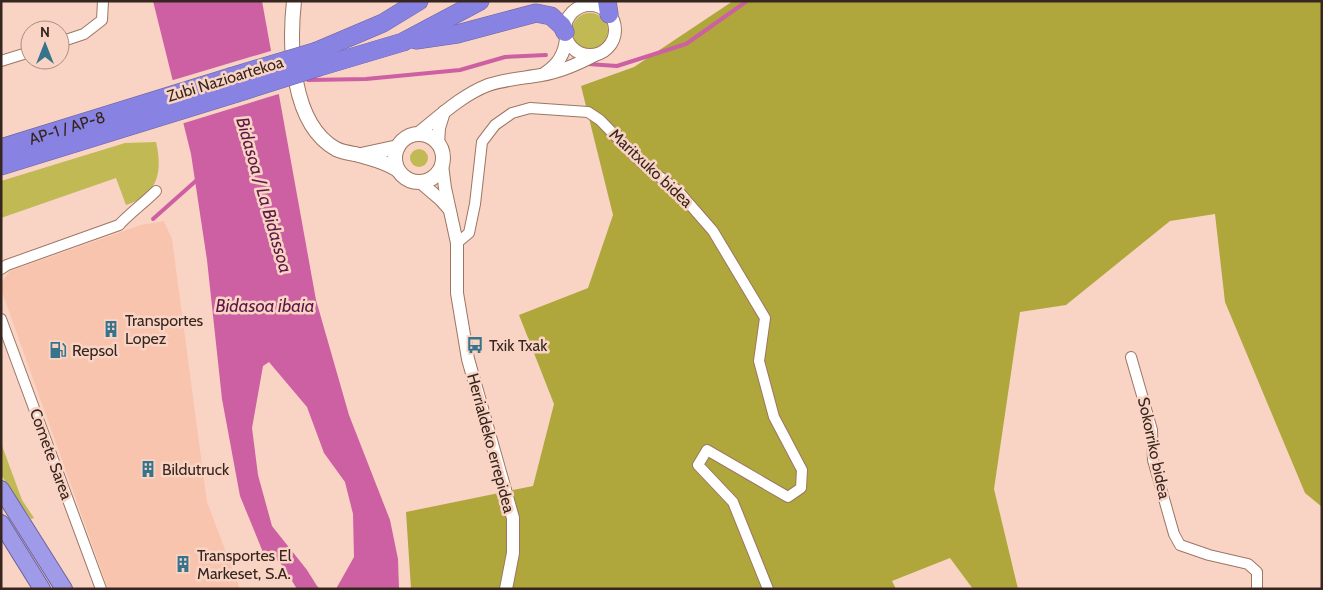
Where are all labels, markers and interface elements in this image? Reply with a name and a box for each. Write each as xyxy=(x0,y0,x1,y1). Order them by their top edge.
north arrow xyxy=(20,20,70,70)
text: N xyxy=(40,23,50,41)
street label: Zubi Nazioartekoa xyxy=(165,52,286,106)
street label: AP-1 / AP-8 xyxy=(27,107,107,148)
water label: Bidasoa / La Bidassoa xyxy=(231,115,297,275)
street label: Maritxuko bidea xyxy=(606,125,697,212)
water label: Bidasoa ibaia xyxy=(215,295,315,317)
place label: Transportes Lopez xyxy=(125,311,204,348)
building icon: Transportes Lopez xyxy=(101,319,121,339)
bus stop icon: Txik Txak xyxy=(465,335,485,355)
place label: Txik Txak xyxy=(489,336,548,355)
fuel station icon: Repsol xyxy=(48,340,68,360)
place label: Repsol xyxy=(72,341,118,360)
street label: Herrialdeko errepidea xyxy=(463,371,519,515)
street label: Sokorriko bidea xyxy=(1134,395,1174,501)
street label: Comete Sarea xyxy=(26,406,76,502)
building icon: Bildutruck xyxy=(138,459,158,479)
place label: Bildutruck xyxy=(162,460,230,479)
place label: Transportes El Markeset, S.A. xyxy=(197,546,292,583)
building icon: Transportes El Markeset, S.A. xyxy=(173,554,193,574)

